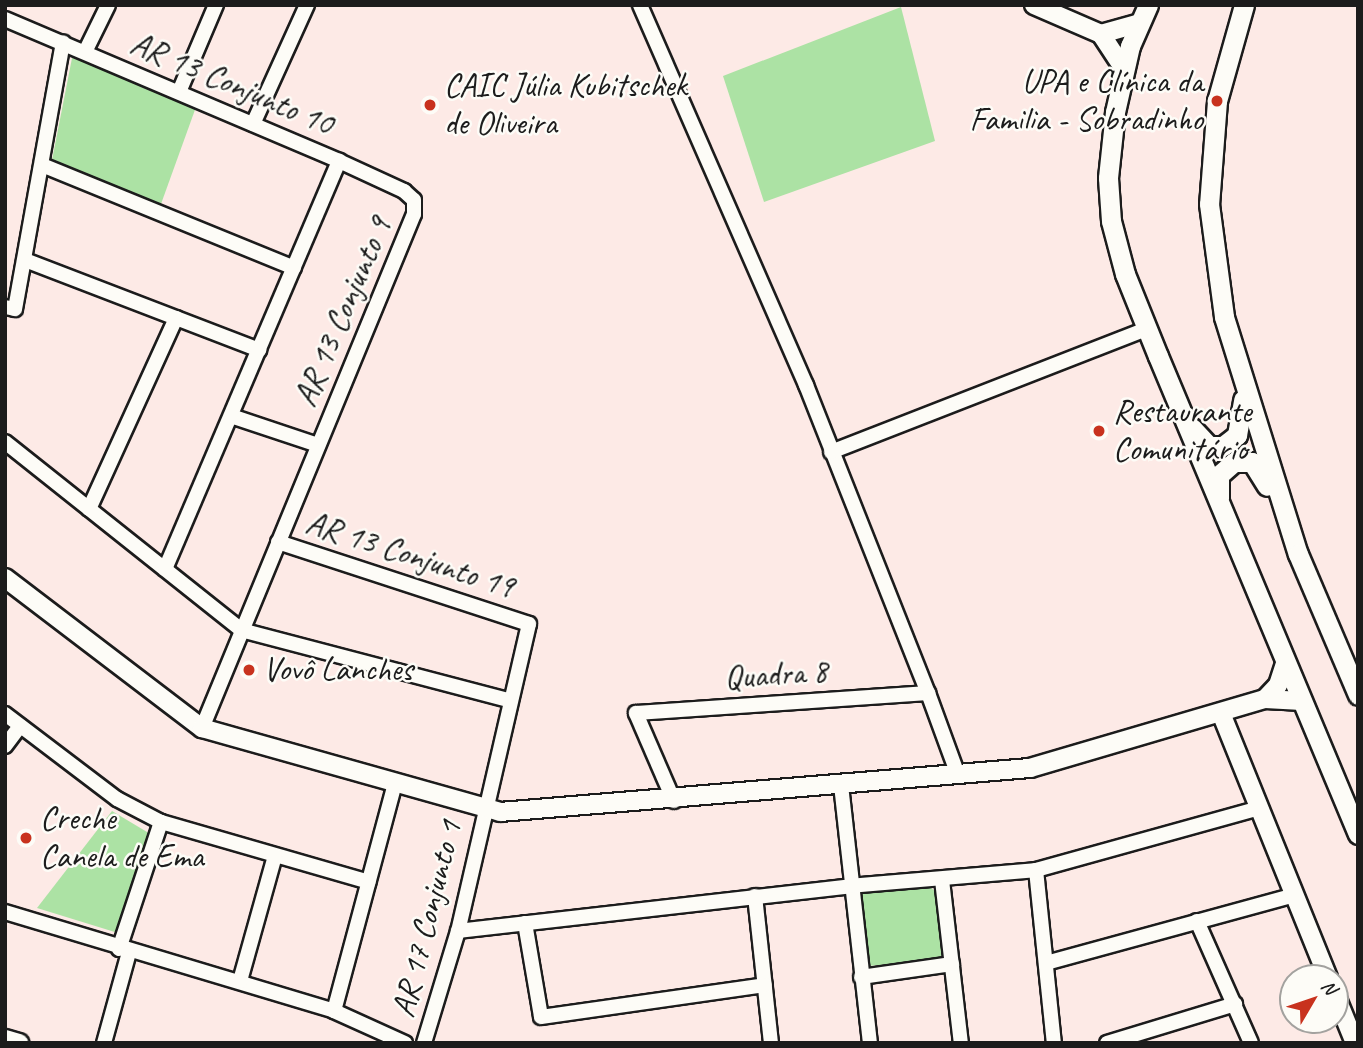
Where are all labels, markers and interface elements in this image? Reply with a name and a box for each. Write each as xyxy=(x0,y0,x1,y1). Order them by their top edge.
street label: AR 13 Conjunto 10 xyxy=(125,24,339,144)
place label: UPA e Clínica da Familia - Sobradinho xyxy=(970,62,1203,140)
place label: CAIC Júlia Kubitschek de Oliveira xyxy=(444,66,686,144)
marker: UPA e Clínica da Familia - Sobradinho xyxy=(1209,93,1225,109)
marker: CAIC Júlia Kubitschek de Oliveira xyxy=(422,97,438,113)
street label: AR 13 Conjunto 9 xyxy=(285,212,401,412)
place label: Restaurante Comunitário xyxy=(1113,392,1252,470)
marker: Restaurante Comunitário xyxy=(1091,423,1107,439)
street label: AR 13 Conjunto 19 xyxy=(301,503,519,607)
place label: Vovô Lanches xyxy=(263,650,412,690)
street label: Quadra 8 xyxy=(723,652,829,698)
marker: Vovô Lanches xyxy=(241,662,257,678)
place label: Creche Canela de Ema xyxy=(40,799,205,877)
street label: AR 17 Conjunto 1 xyxy=(383,817,471,1021)
marker: Creche Canela de Ema xyxy=(18,830,34,846)
north arrow xyxy=(1279,964,1349,1034)
text: N xyxy=(1316,975,1342,999)

